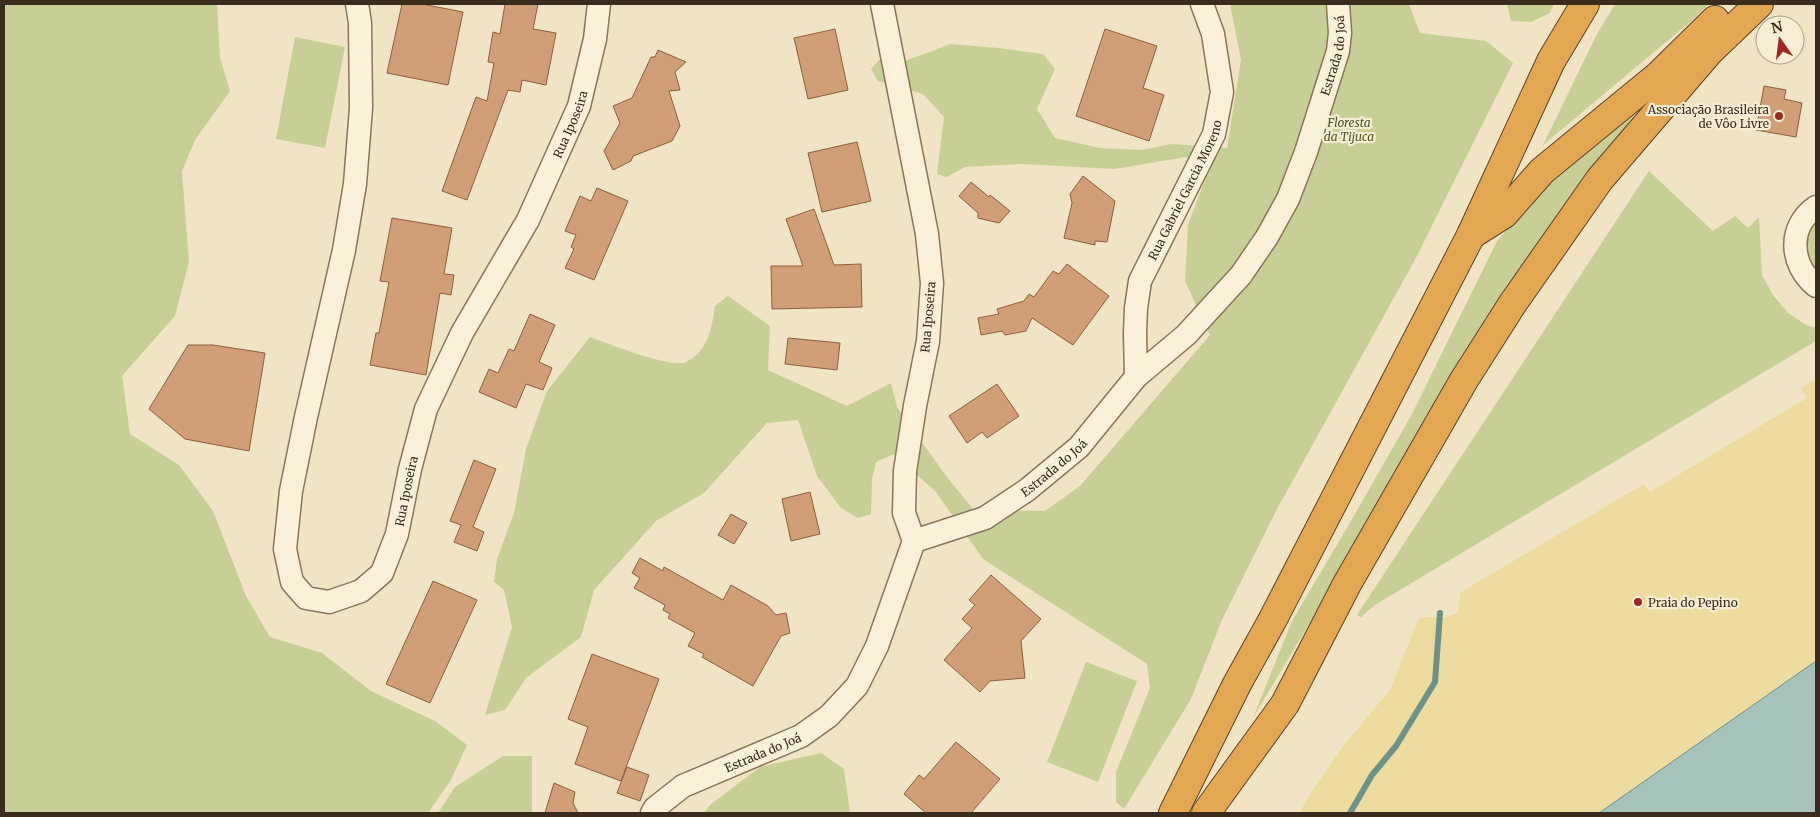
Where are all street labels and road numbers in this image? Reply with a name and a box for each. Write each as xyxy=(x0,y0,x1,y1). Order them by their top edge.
street label: Estrada do Joá xyxy=(1317,15,1348,97)
street label: Rua Iposeira xyxy=(549,89,590,160)
street label: Rua Gabriel Garcia Moreno xyxy=(1144,119,1224,262)
street label: Rua Iposeira xyxy=(917,280,939,353)
street label: Estrada do Joá xyxy=(1018,435,1090,500)
street label: Rua Iposeira xyxy=(391,454,421,528)
street label: Estrada do Joá xyxy=(722,729,804,775)

